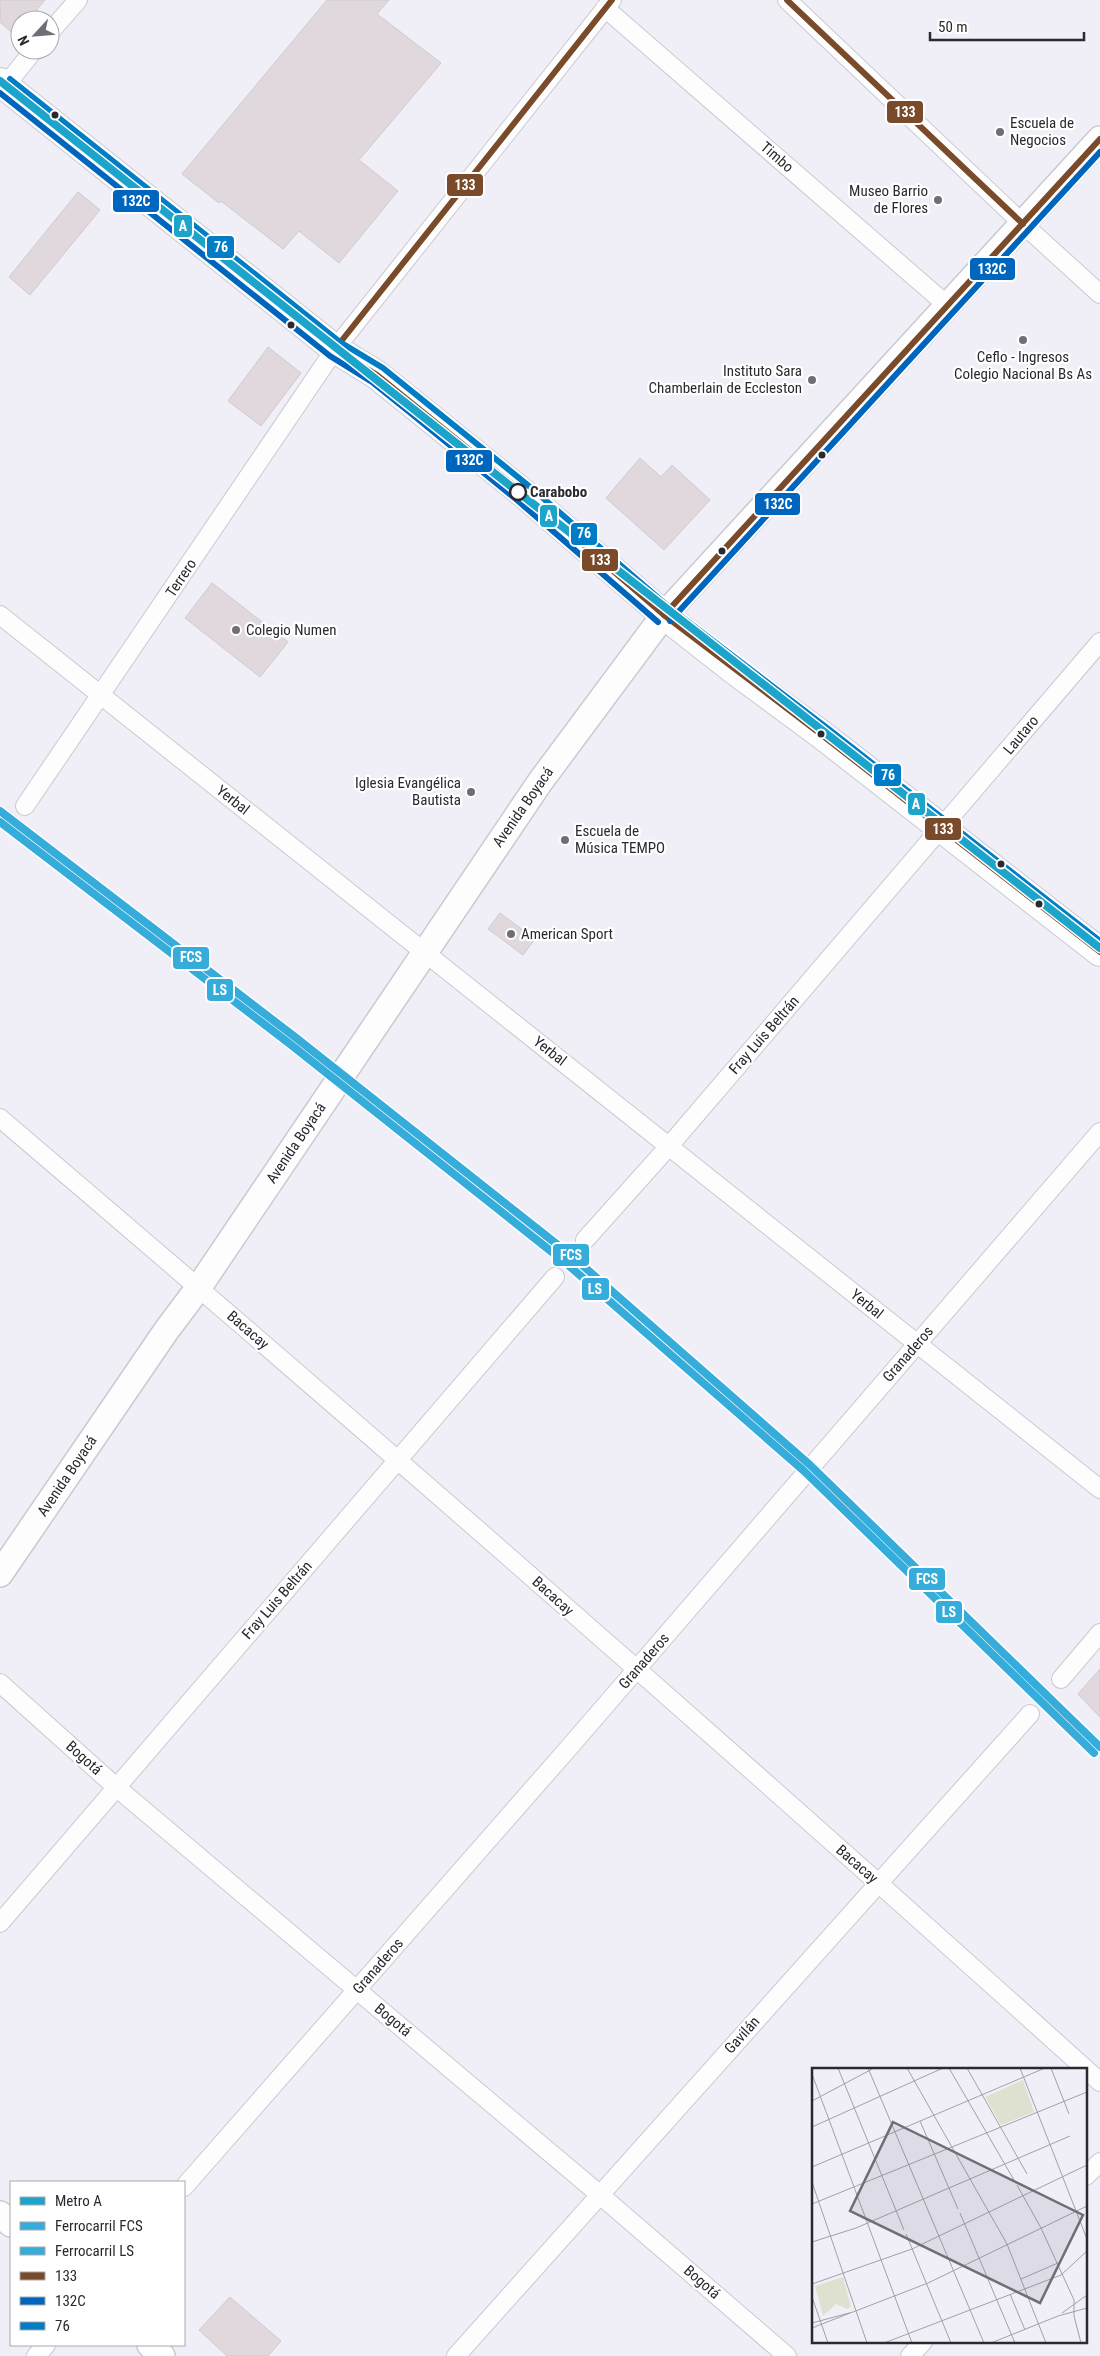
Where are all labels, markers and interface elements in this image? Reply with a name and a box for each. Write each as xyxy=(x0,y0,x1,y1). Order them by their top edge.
north arrow xyxy=(10,10,60,60)
scale bar xyxy=(930,10,1084,42)
text: 50 m xyxy=(938,18,968,36)
text: N xyxy=(14,33,32,48)
line badge: 133 xyxy=(886,100,924,124)
text: 133 xyxy=(894,104,916,120)
unlabelled marker xyxy=(50,110,60,120)
place label: Escuela de Negocios xyxy=(1010,114,1074,149)
marker: Escuela de Negocios xyxy=(994,126,1006,138)
street label: Timbo xyxy=(757,138,797,176)
line badge: 133 xyxy=(446,173,484,197)
text: 133 xyxy=(454,177,476,193)
place label: Museo Barrio de Flores xyxy=(849,182,928,217)
line badge: 132C xyxy=(112,189,160,213)
text: 132C xyxy=(121,193,151,209)
marker: Museo Barrio de Flores xyxy=(932,194,944,206)
line badge: A xyxy=(173,214,193,238)
text: A xyxy=(179,218,188,234)
line badge: 76 xyxy=(206,235,235,259)
text: 76 xyxy=(214,239,228,255)
line badge: 132C xyxy=(969,257,1016,281)
text: 132C xyxy=(977,261,1007,277)
unlabelled marker xyxy=(286,320,296,330)
marker: Ceflo - Ingresos Colegio Nacional Bs As xyxy=(1017,334,1029,346)
place label: Ceflo - Ingresos Colegio Nacional Bs As xyxy=(954,348,1092,383)
place label: Instituto Sara Chamberlain de Eccleston xyxy=(649,362,802,397)
marker: Instituto Sara Chamberlain de Eccleston xyxy=(806,374,818,386)
line badge: 132C xyxy=(445,449,493,473)
unlabelled marker xyxy=(817,450,827,460)
text: 132C xyxy=(454,452,484,468)
marker: Carabobo xyxy=(509,483,527,501)
place label: Carabobo xyxy=(530,483,587,501)
line badge: 132C xyxy=(754,492,801,516)
text: 132C xyxy=(763,496,793,512)
line badge: A xyxy=(539,504,558,528)
text: A xyxy=(545,508,554,524)
line badge: 76 xyxy=(570,522,598,546)
text: 76 xyxy=(577,525,591,541)
unlabelled marker xyxy=(717,546,727,556)
line badge: 133 xyxy=(581,548,619,572)
text: 133 xyxy=(589,552,611,568)
street label: Terrero xyxy=(162,556,200,600)
place label: Colegio Numen xyxy=(246,621,336,639)
marker: Colegio Numen xyxy=(230,624,242,636)
street label: Lautaro xyxy=(1000,712,1042,758)
unlabelled marker xyxy=(816,729,826,739)
line badge: 76 xyxy=(873,763,902,787)
street label: Avenida Boyacá xyxy=(489,764,557,850)
text: 76 xyxy=(881,767,895,783)
place label: Iglesia Evangélica Bautista xyxy=(355,774,461,809)
street label: Yerbal xyxy=(213,782,253,818)
marker: Iglesia Evangélica Bautista xyxy=(465,786,477,798)
line badge: A xyxy=(907,792,926,816)
text: A xyxy=(912,796,921,812)
line badge: 133 xyxy=(924,817,962,841)
text: 133 xyxy=(932,821,954,837)
place label: Escuela de Música TEMPO xyxy=(575,822,665,857)
marker: Escuela de Música TEMPO xyxy=(559,834,571,846)
unlabelled marker xyxy=(996,859,1006,869)
unlabelled marker xyxy=(1034,899,1044,909)
place label: American Sport xyxy=(521,925,613,943)
marker: American Sport xyxy=(505,928,517,940)
line badge: FCS xyxy=(172,946,210,970)
text: FCS xyxy=(180,949,203,965)
line badge: LS xyxy=(206,978,234,1002)
text: LS xyxy=(213,982,228,998)
street label: Fray Luis Beltrán xyxy=(725,992,803,1078)
street label: Yerbal xyxy=(530,1033,570,1069)
street label: Avenida Boyacá xyxy=(262,1099,330,1187)
line badge: FCS xyxy=(552,1243,590,1267)
text: FCS xyxy=(560,1247,583,1263)
line badge: LS xyxy=(581,1277,610,1301)
text: LS xyxy=(588,1281,603,1297)
street label: Yerbal xyxy=(847,1285,887,1323)
street label: Bacacay xyxy=(223,1307,273,1353)
street label: Granaderos xyxy=(879,1322,937,1386)
street label: Avenida Boyacá xyxy=(33,1432,101,1520)
street label: Fray Luis Beltrán xyxy=(238,1557,316,1643)
line badge: FCS xyxy=(908,1567,946,1591)
text: FCS xyxy=(916,1571,939,1587)
street label: Bacacay xyxy=(528,1573,578,1619)
line badge: LS xyxy=(935,1600,963,1624)
text: LS xyxy=(942,1604,957,1620)
street label: Granaderos xyxy=(615,1629,673,1693)
street label: Bogotá xyxy=(62,1737,106,1779)
street label: Bacacay xyxy=(832,1841,882,1887)
street label: Granaderos xyxy=(349,1934,407,1998)
street label: Bogotá xyxy=(371,2000,415,2040)
street label: Gavilán xyxy=(721,2013,763,2057)
inset map xyxy=(812,2068,1088,2344)
legend xyxy=(10,2181,185,2346)
text: Metro A xyxy=(55,2192,102,2210)
text: Ferrocarril FCS xyxy=(55,2217,143,2235)
text: Ferrocarril LS xyxy=(55,2242,134,2260)
street label: Bogotá xyxy=(680,2261,724,2303)
text: 133 xyxy=(55,2267,77,2285)
text: 132C xyxy=(55,2292,86,2310)
text: 76 xyxy=(55,2317,70,2335)

